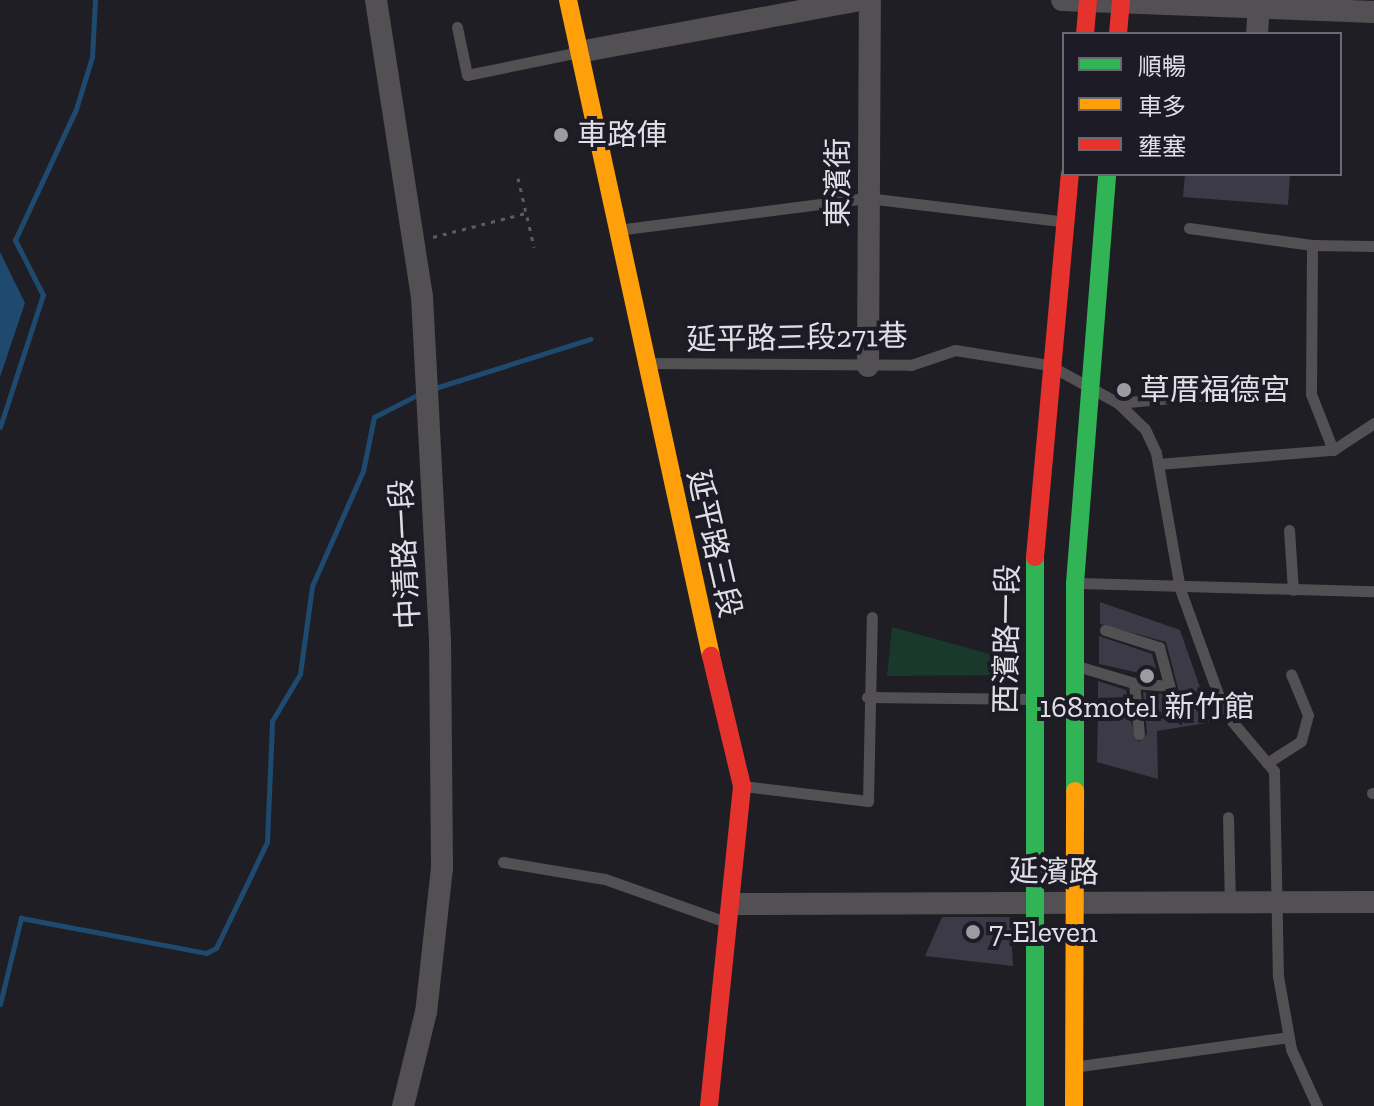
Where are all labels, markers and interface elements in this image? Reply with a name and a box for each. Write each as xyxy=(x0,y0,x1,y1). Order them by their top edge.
legend xyxy=(1062,32,1342,176)
text: 順暢 xyxy=(1138,52,1186,81)
text: 車多 xyxy=(1138,92,1186,121)
place label: 車路俥 xyxy=(577,117,667,153)
marker: 車路俥 xyxy=(552,126,570,144)
text: 壅塞 xyxy=(1138,132,1186,161)
street label: 東濱街 xyxy=(820,138,856,228)
street label: 延平路三段271巷 xyxy=(686,318,908,358)
place label: 草厝福德宮 xyxy=(1140,372,1290,408)
marker: 草厝福德宮 xyxy=(1115,381,1133,399)
street label: 延平路三段 xyxy=(680,467,748,621)
street label: 中清路一段 xyxy=(383,478,427,630)
street label: 西濱路一段 xyxy=(988,564,1026,714)
marker: 168motel 新竹館 xyxy=(1138,667,1156,685)
place label: 168motel 新竹館 xyxy=(1040,689,1254,725)
street label: 延濱路 xyxy=(1009,853,1099,891)
place label: 7-Eleven xyxy=(989,914,1097,950)
marker: 7-Eleven xyxy=(964,923,982,941)

